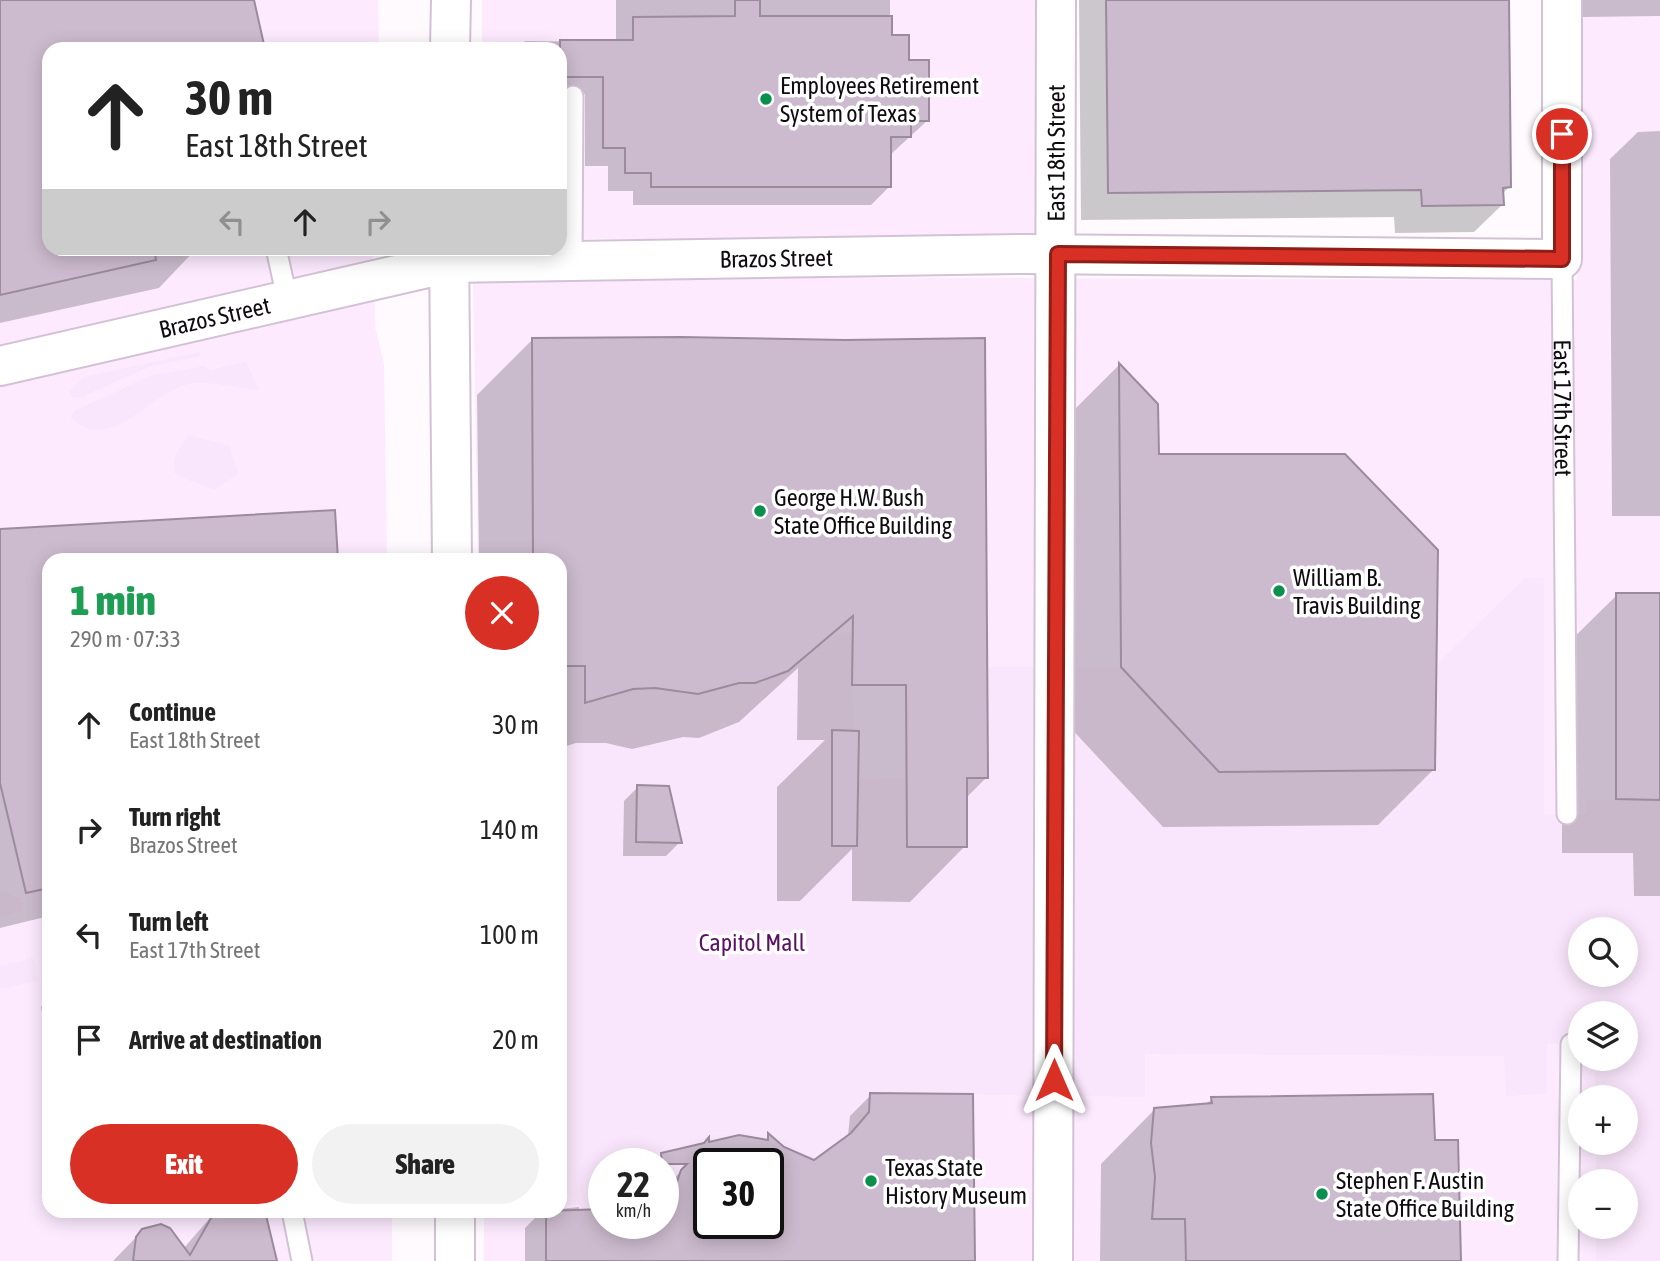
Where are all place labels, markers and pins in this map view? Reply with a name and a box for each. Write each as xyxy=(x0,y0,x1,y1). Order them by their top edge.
place label: Employees Retirement System of Texas xyxy=(780,72,979,127)
marker: Employees Retirement System of Texas xyxy=(758,91,774,107)
pin xyxy=(1532,104,1592,164)
place label: George H.W. Bush State Office Building xyxy=(774,484,953,539)
marker: George H.W. Bush State Office Building xyxy=(752,503,768,519)
place label: William B. Travis Building xyxy=(1293,564,1421,619)
marker: William B. Travis Building xyxy=(1271,583,1287,599)
place label: Texas State History Museum xyxy=(885,1154,1027,1209)
place label: Stephen F. Austin State Office Building xyxy=(1336,1167,1515,1222)
marker: Texas State History Museum xyxy=(863,1173,879,1189)
marker: Stephen F. Austin State Office Building xyxy=(1314,1186,1330,1202)

